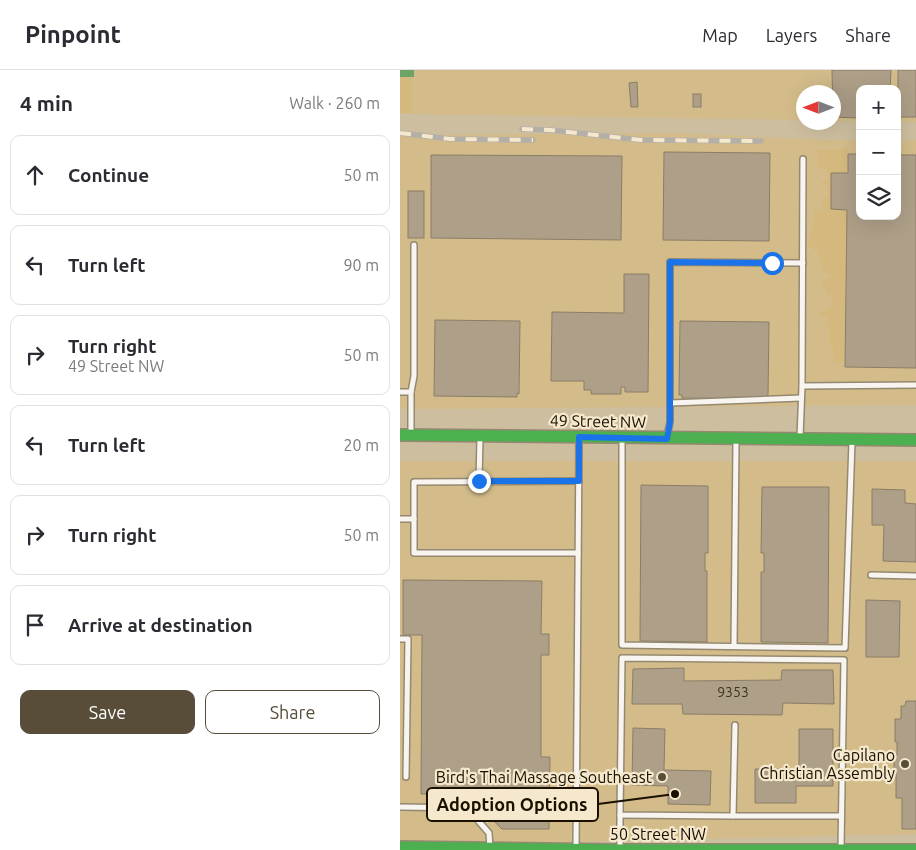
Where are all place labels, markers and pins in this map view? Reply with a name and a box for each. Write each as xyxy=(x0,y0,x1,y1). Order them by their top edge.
place label: Capilano Christian Assembly xyxy=(760,746,895,782)
marker: Capilano Christian Assembly xyxy=(899,758,911,770)
place label: Bird's Thai Massage Southeast xyxy=(436,768,653,786)
marker: Bird's Thai Massage Southeast xyxy=(656,771,668,783)
callout: Adoption Options xyxy=(427,788,598,821)

